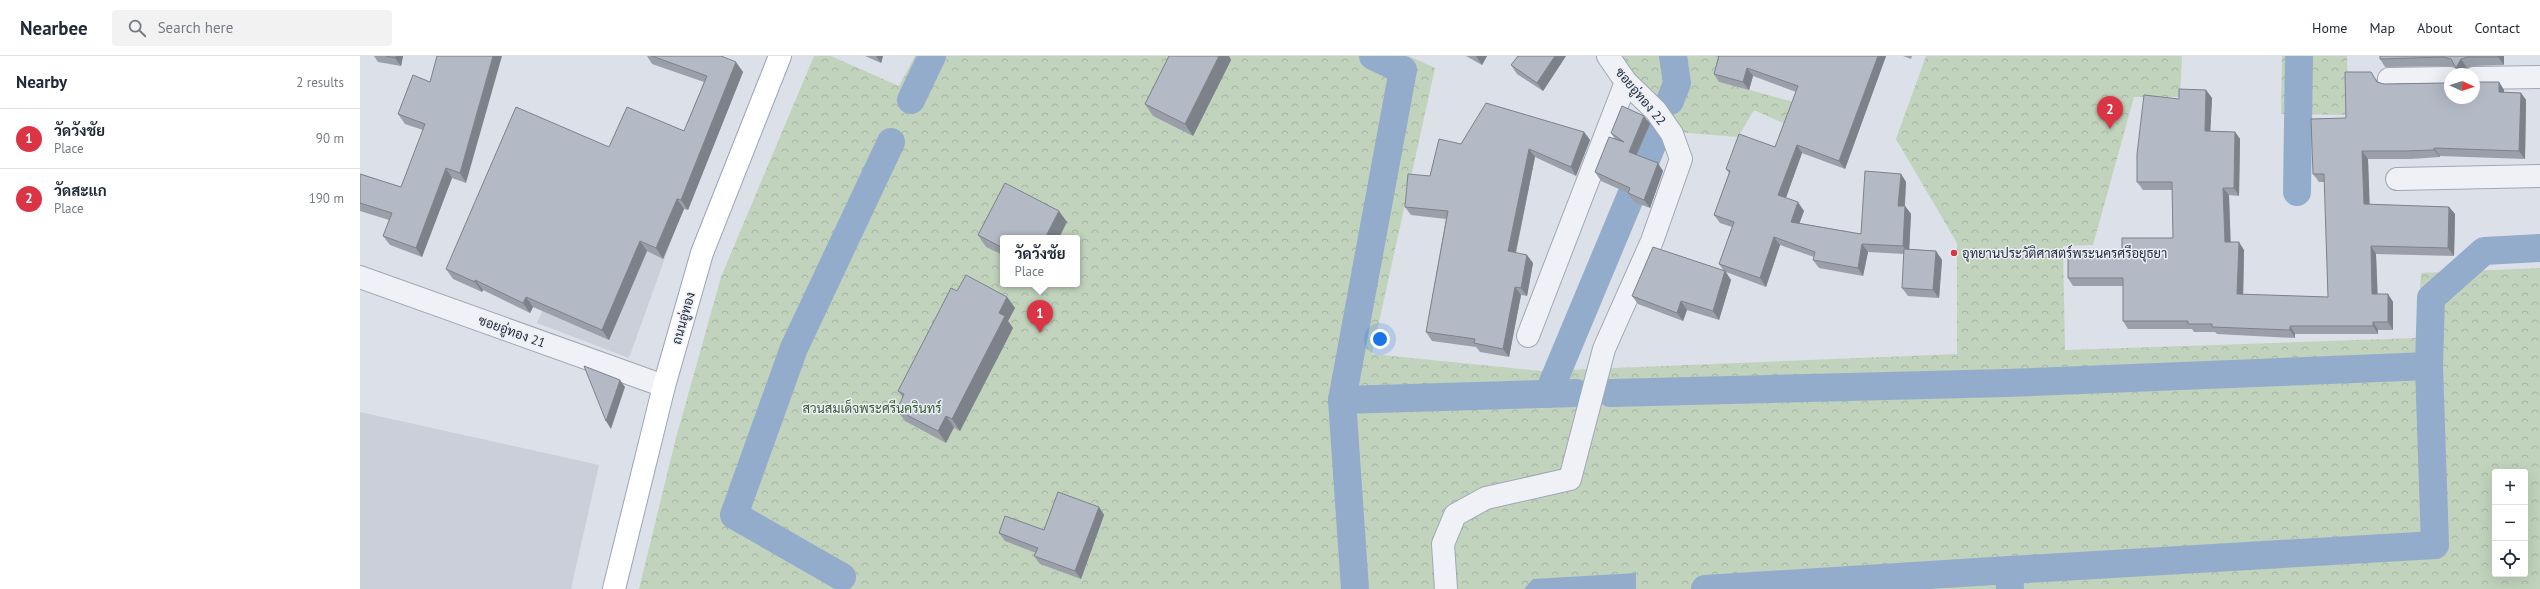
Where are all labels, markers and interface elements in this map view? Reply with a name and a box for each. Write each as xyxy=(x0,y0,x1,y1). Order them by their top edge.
search box xyxy=(112,10,392,46)
text: Nearbee xyxy=(20,16,88,40)
icon: search xyxy=(126,17,148,39)
text: Search here xyxy=(158,18,233,37)
text: Home xyxy=(2312,19,2347,37)
text: Map xyxy=(2369,19,2395,37)
text: About xyxy=(2417,19,2453,37)
text: Contact xyxy=(2475,19,2520,37)
street label: ซอยอู่ทอง 22 xyxy=(1611,64,1670,129)
north arrow xyxy=(2444,68,2480,104)
text: Nearby xyxy=(16,71,67,93)
text: 2 results xyxy=(296,74,344,91)
pin: 2 xyxy=(2097,96,2123,129)
text: วัดวังชัย xyxy=(54,121,105,140)
text: 1 xyxy=(25,130,33,147)
text: 90 m xyxy=(316,130,344,147)
text: Place xyxy=(54,140,84,157)
text: วัดสะแก xyxy=(54,181,107,200)
text: 2 xyxy=(25,190,33,207)
text: 190 m xyxy=(309,190,344,207)
text: Place xyxy=(54,200,84,217)
popup xyxy=(1000,235,1080,287)
text: วัดวังชัย xyxy=(1014,244,1066,263)
place label: อุทยานประวัติศาสตร์พระนครศรีอยุธยา xyxy=(1962,244,2167,263)
marker: อุทยานประวัติศาสตร์พระนครศรีอยุธยา xyxy=(1949,248,1959,258)
text: Place xyxy=(1014,263,1044,280)
street label: ถนนอู่ทอง xyxy=(668,290,700,347)
pin: 1 xyxy=(1027,300,1053,333)
street label: ซอยอู่ทอง 21 xyxy=(475,311,548,352)
your location xyxy=(1370,329,1390,349)
park label: สวนสมเด็จพระศรีนครินทร์ xyxy=(802,399,942,417)
map controls xyxy=(2492,469,2528,577)
button: + xyxy=(2492,469,2528,505)
button: − xyxy=(2492,505,2528,541)
button: locate xyxy=(2492,541,2528,577)

